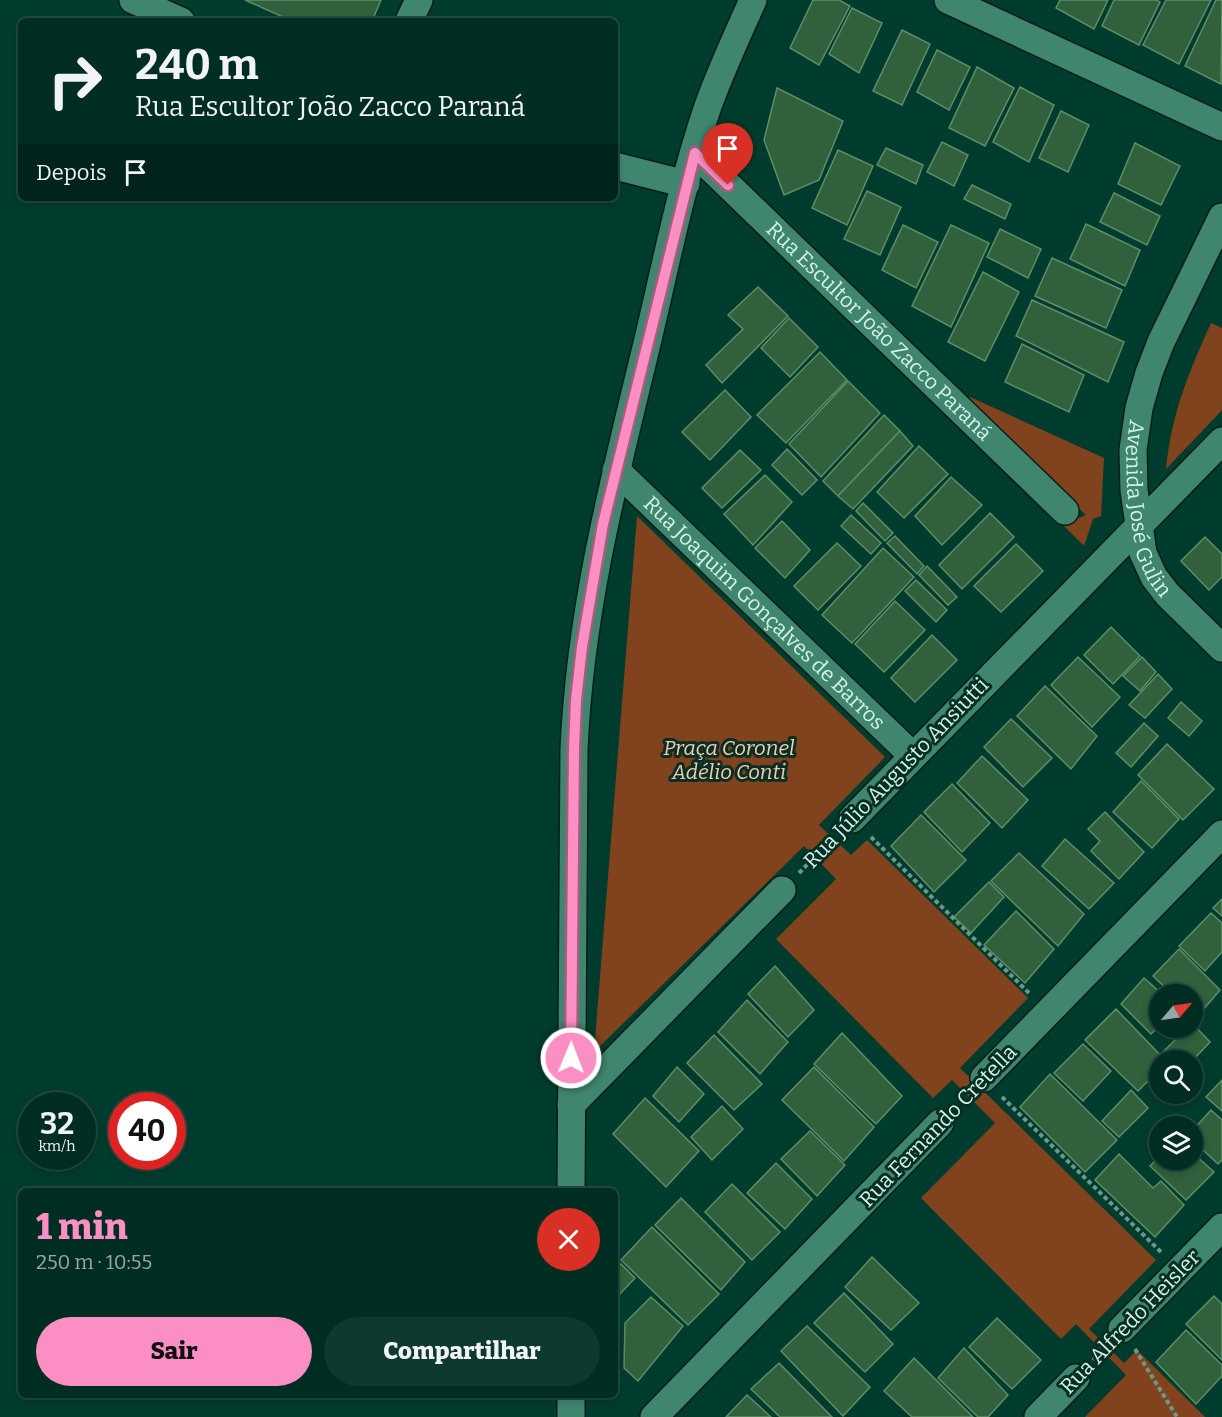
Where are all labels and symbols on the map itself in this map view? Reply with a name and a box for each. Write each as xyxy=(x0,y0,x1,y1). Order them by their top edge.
pin xyxy=(702,123,753,185)
street label: Rua Escultor João Zacco Paraná xyxy=(761,216,998,446)
street label: Avenida José Gulin xyxy=(1120,418,1178,602)
street label: Rua Joaquim Gonçalves de Barros xyxy=(638,491,891,735)
street label: Rua Júlio Augusto Ansiutti xyxy=(798,672,994,874)
park label: Praça Coronel Adélio Conti xyxy=(663,735,795,785)
north arrow xyxy=(1149,984,1203,1038)
position arrow xyxy=(539,1026,603,1090)
street label: Rua Fernando Cretella xyxy=(854,1039,1023,1213)
speed limit sign: 40 xyxy=(108,1092,186,1170)
street label: Rua Alfredo Heisler xyxy=(1055,1244,1205,1400)

